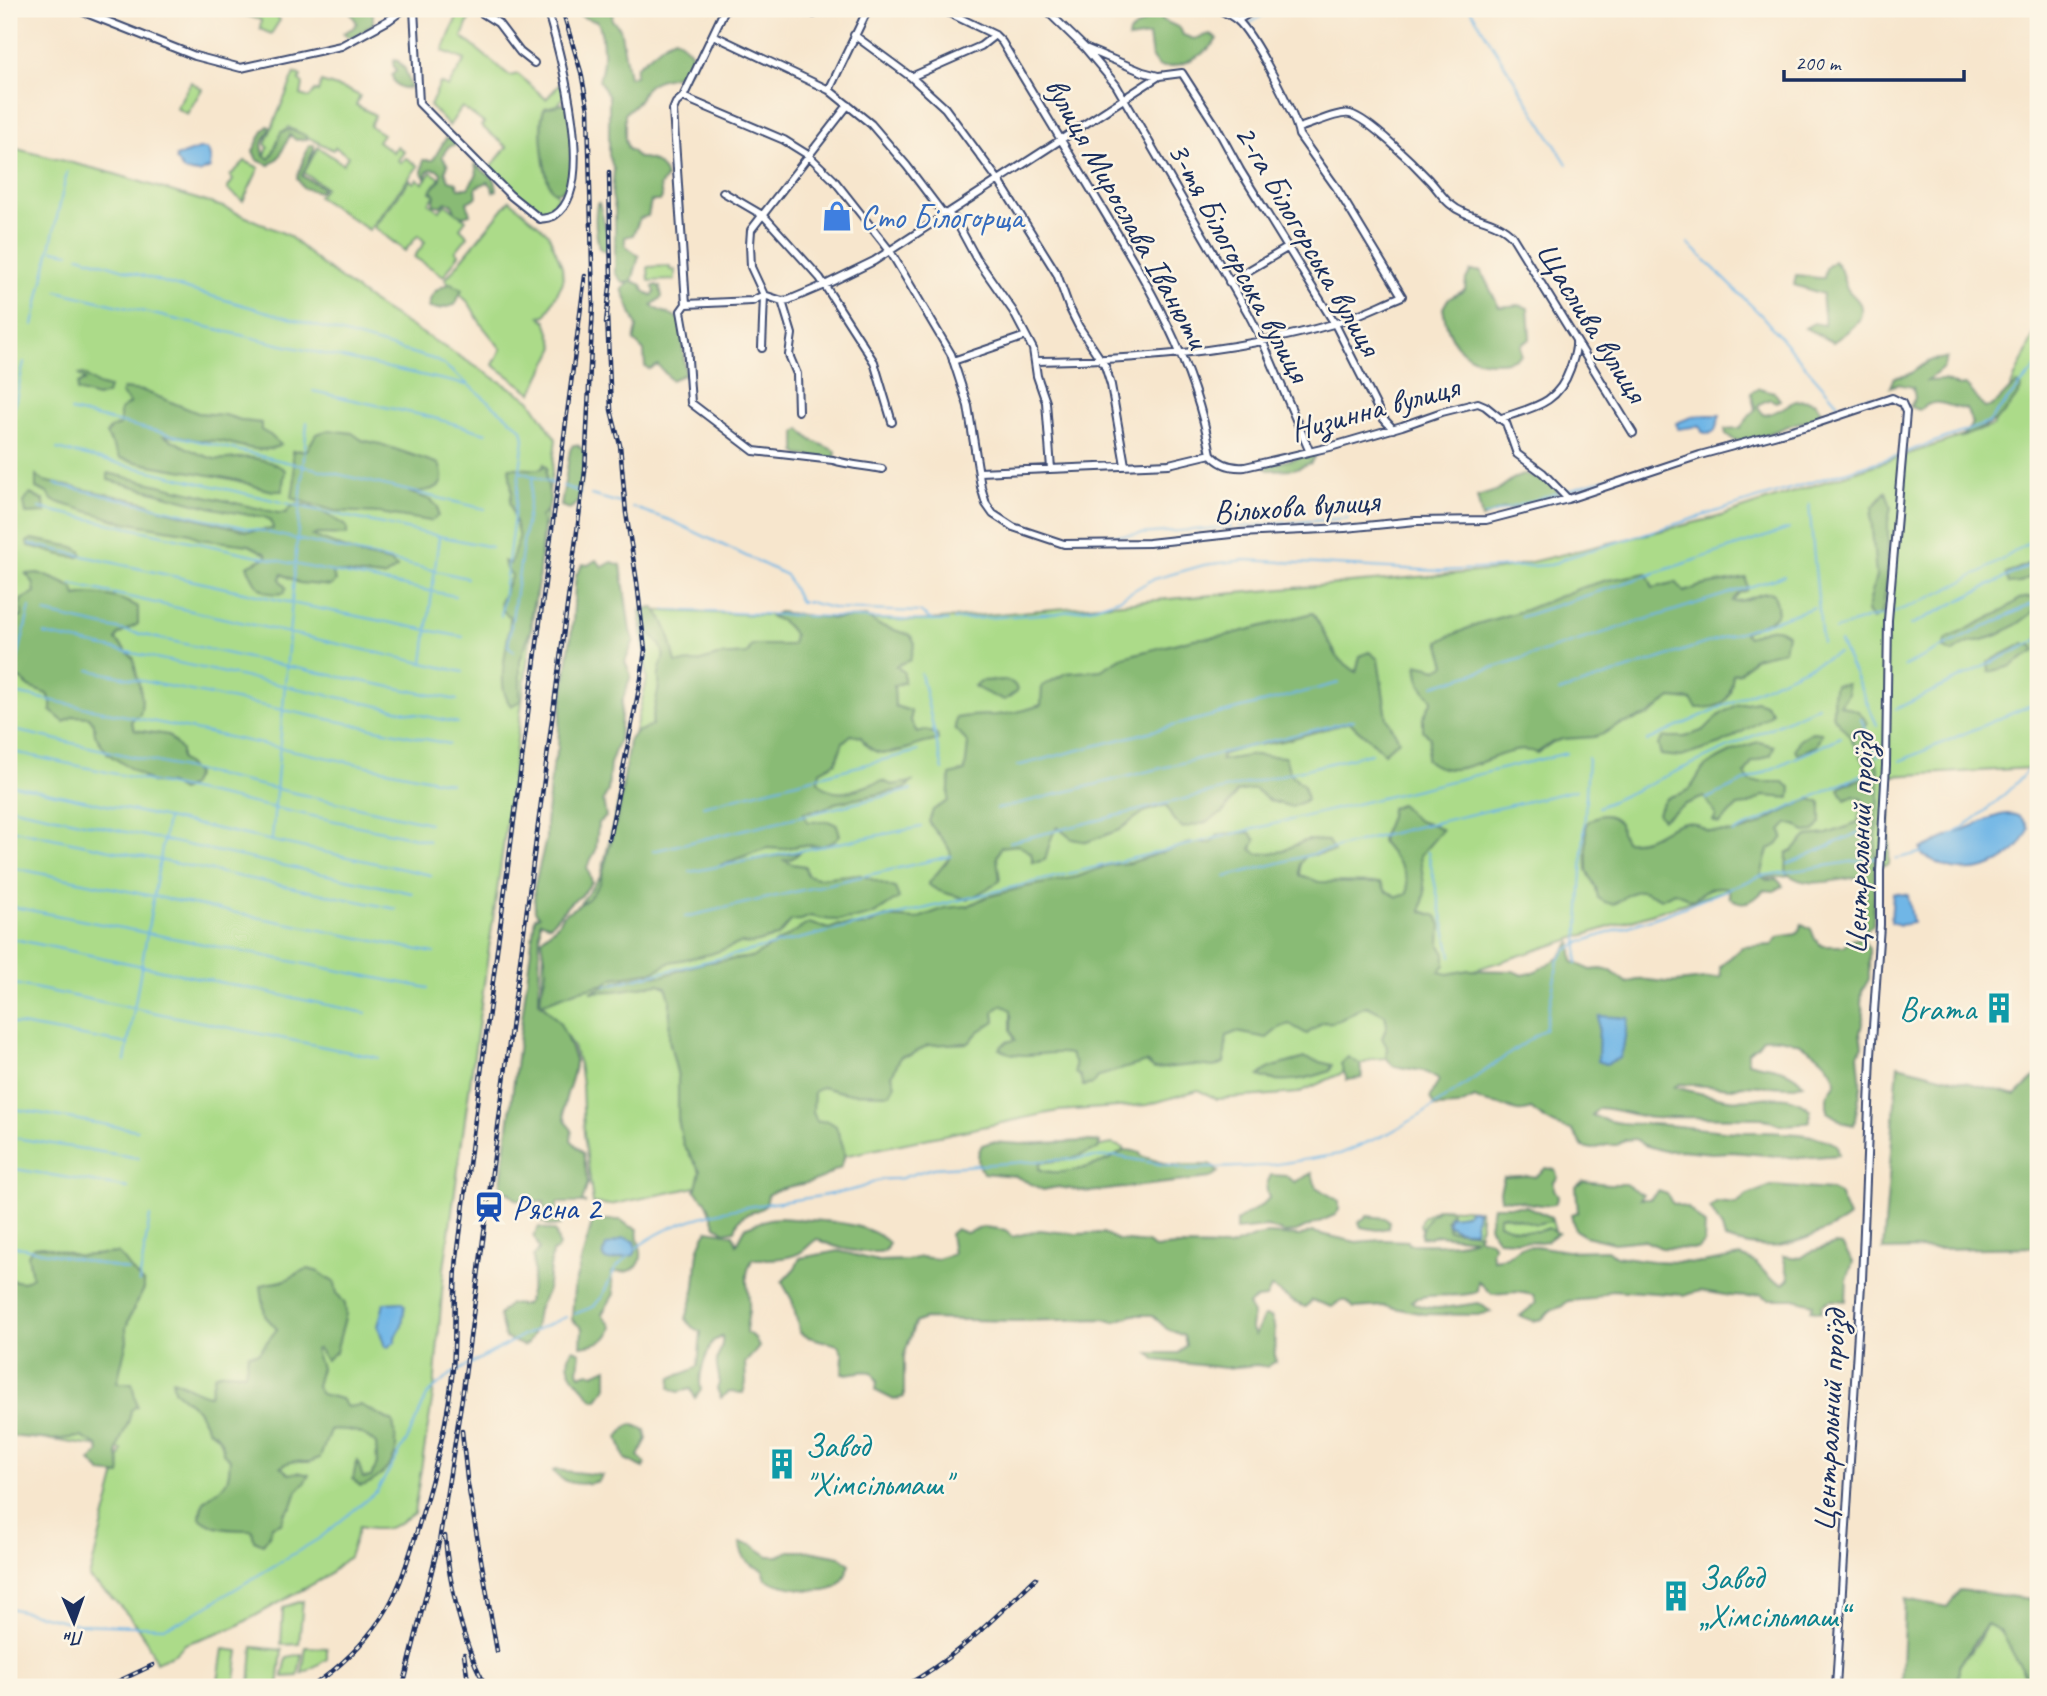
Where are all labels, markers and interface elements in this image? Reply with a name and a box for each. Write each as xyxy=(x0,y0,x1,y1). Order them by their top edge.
scale bar xyxy=(1784,38,1965,82)
text: 200 m xyxy=(1795,50,1842,76)
street label: вулиця Мирослава Іванюти xyxy=(1035,70,1221,358)
street label: 2-га Білогорська вулиця xyxy=(1225,116,1393,365)
street label: 3-тя Білогорська вулиця xyxy=(1158,134,1321,391)
place label: Сто Білогорща xyxy=(860,196,1026,238)
shop icon: Сто Білогорща xyxy=(820,199,854,233)
street label: Щаслива вулиця xyxy=(1527,235,1659,412)
street label: Низинна вулиця xyxy=(1285,365,1466,451)
street label: Вільхова вулиця xyxy=(1212,479,1383,533)
street label: Центральний проїзд xyxy=(1834,729,1884,956)
place label: Brama xyxy=(1899,988,1978,1030)
building icon: Brama xyxy=(1982,991,2016,1025)
place label: Рясна 2 xyxy=(512,1187,604,1229)
station icon: Рясна 2 xyxy=(472,1190,506,1224)
street label: Центральний проїзд xyxy=(1802,1306,1856,1533)
place label: Завод "Хімсільмаш" xyxy=(805,1425,957,1505)
building icon: Завод "Хімсільмаш" xyxy=(765,1447,799,1481)
place label: Завод „Хімсільмаш“ xyxy=(1699,1557,1854,1637)
building icon: Завод „Хімсільмаш“ xyxy=(1659,1579,1693,1613)
north arrow xyxy=(38,1588,108,1658)
text: Пн xyxy=(63,1626,85,1650)

